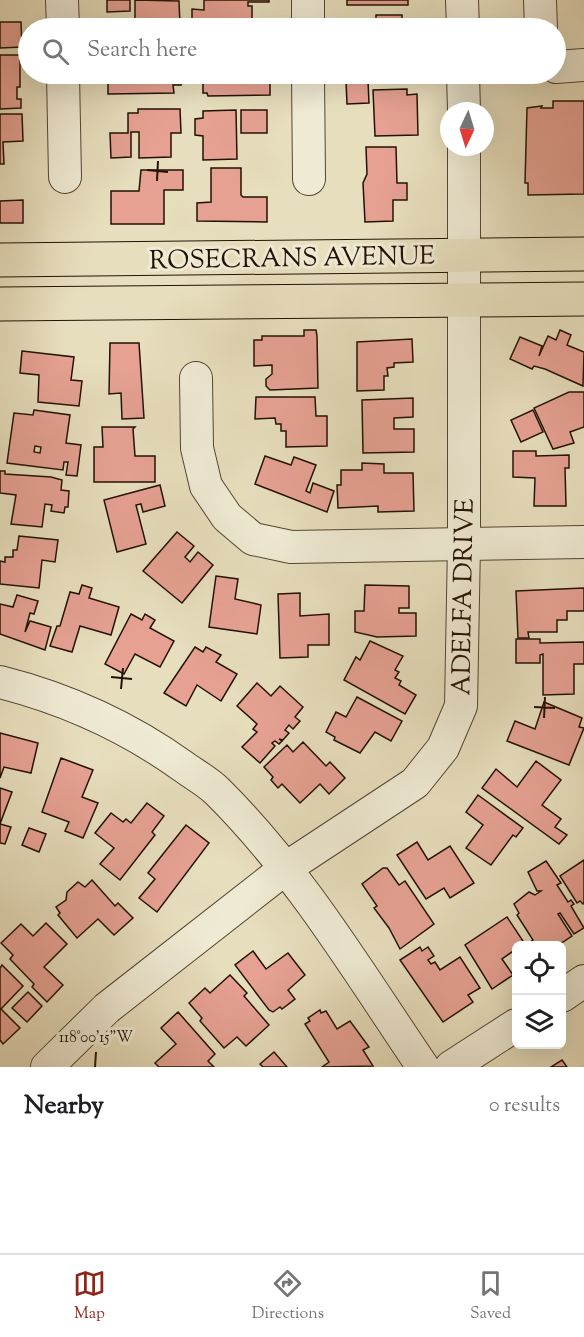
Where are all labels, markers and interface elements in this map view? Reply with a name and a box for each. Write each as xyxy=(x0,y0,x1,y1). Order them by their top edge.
search box xyxy=(18,18,566,84)
icon: search xyxy=(39,35,72,68)
text: Search here xyxy=(87,35,197,67)
north arrow xyxy=(440,102,494,156)
street label: ROSECRANS AVENUE xyxy=(149,239,435,280)
street label: ADELFA DRIVE xyxy=(444,498,485,696)
map controls xyxy=(512,941,566,1049)
button: locate xyxy=(512,941,566,995)
button: layers xyxy=(512,995,566,1049)
text: 118°00'15"W xyxy=(59,1028,133,1049)
text: Nearby xyxy=(24,1088,104,1125)
text: 0 results xyxy=(489,1092,560,1121)
tab: Map xyxy=(73,1267,106,1326)
tab: Directions xyxy=(252,1267,324,1326)
tab: Saved xyxy=(470,1267,511,1326)

